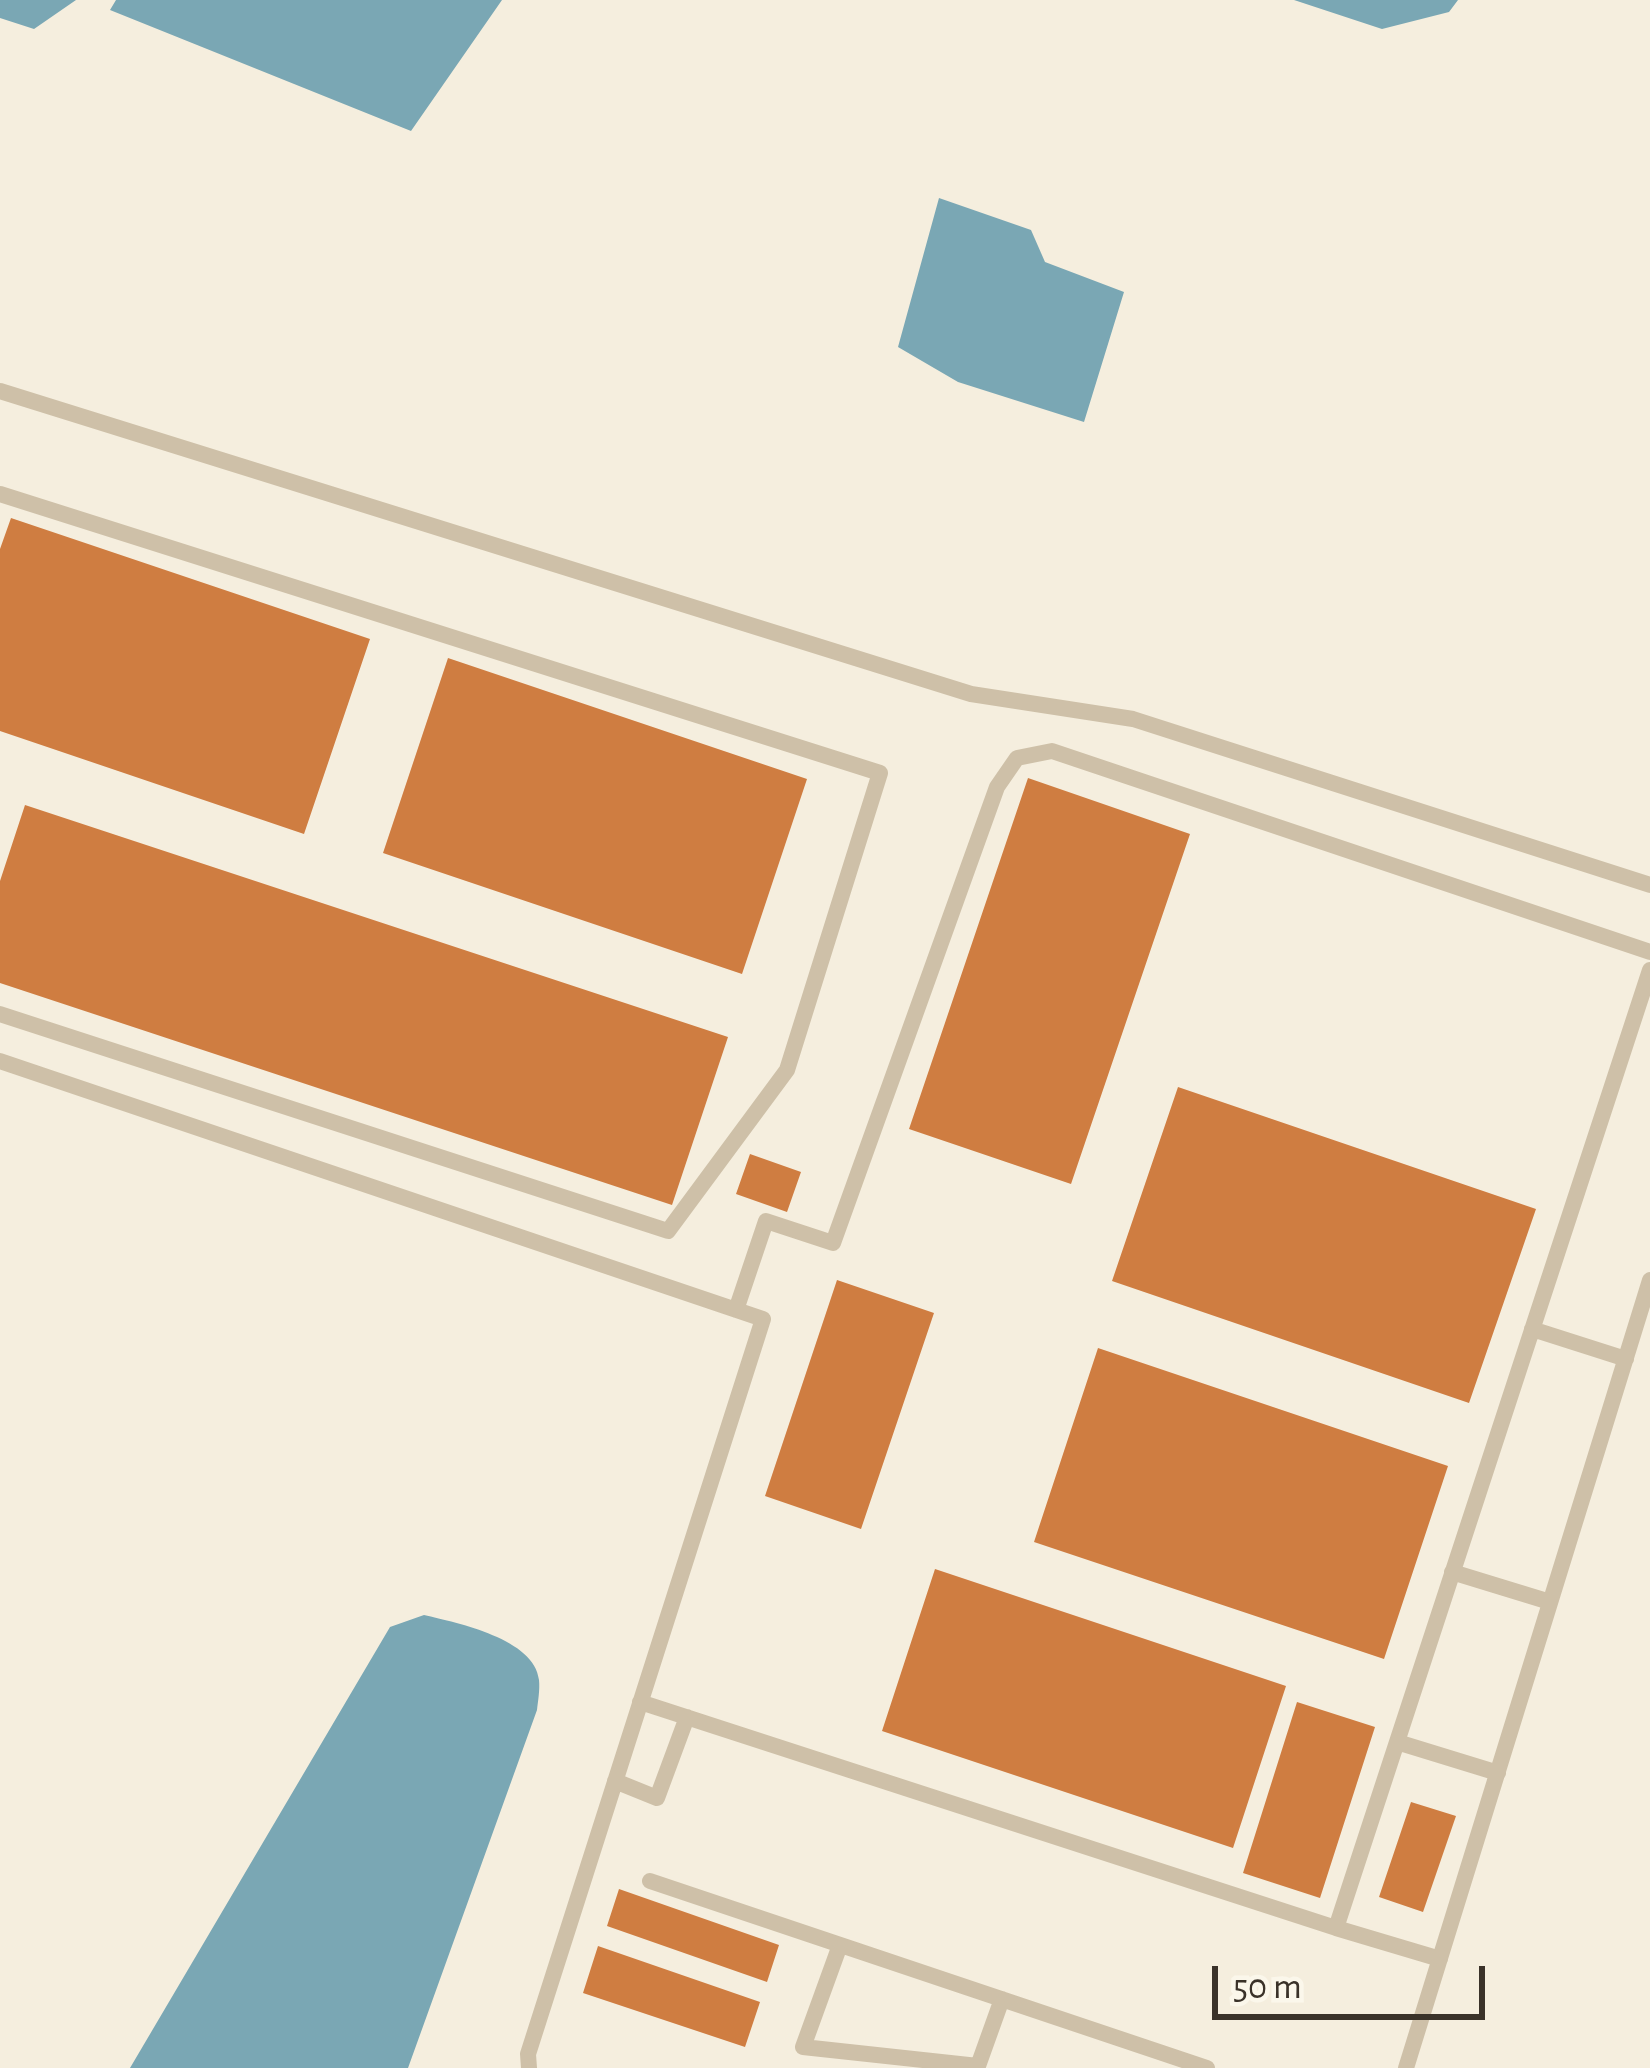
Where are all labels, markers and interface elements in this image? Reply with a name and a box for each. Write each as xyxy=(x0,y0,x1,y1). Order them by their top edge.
scale bar xyxy=(1218,1942,1491,2016)
text: 50 m xyxy=(1233,1969,1302,2005)

